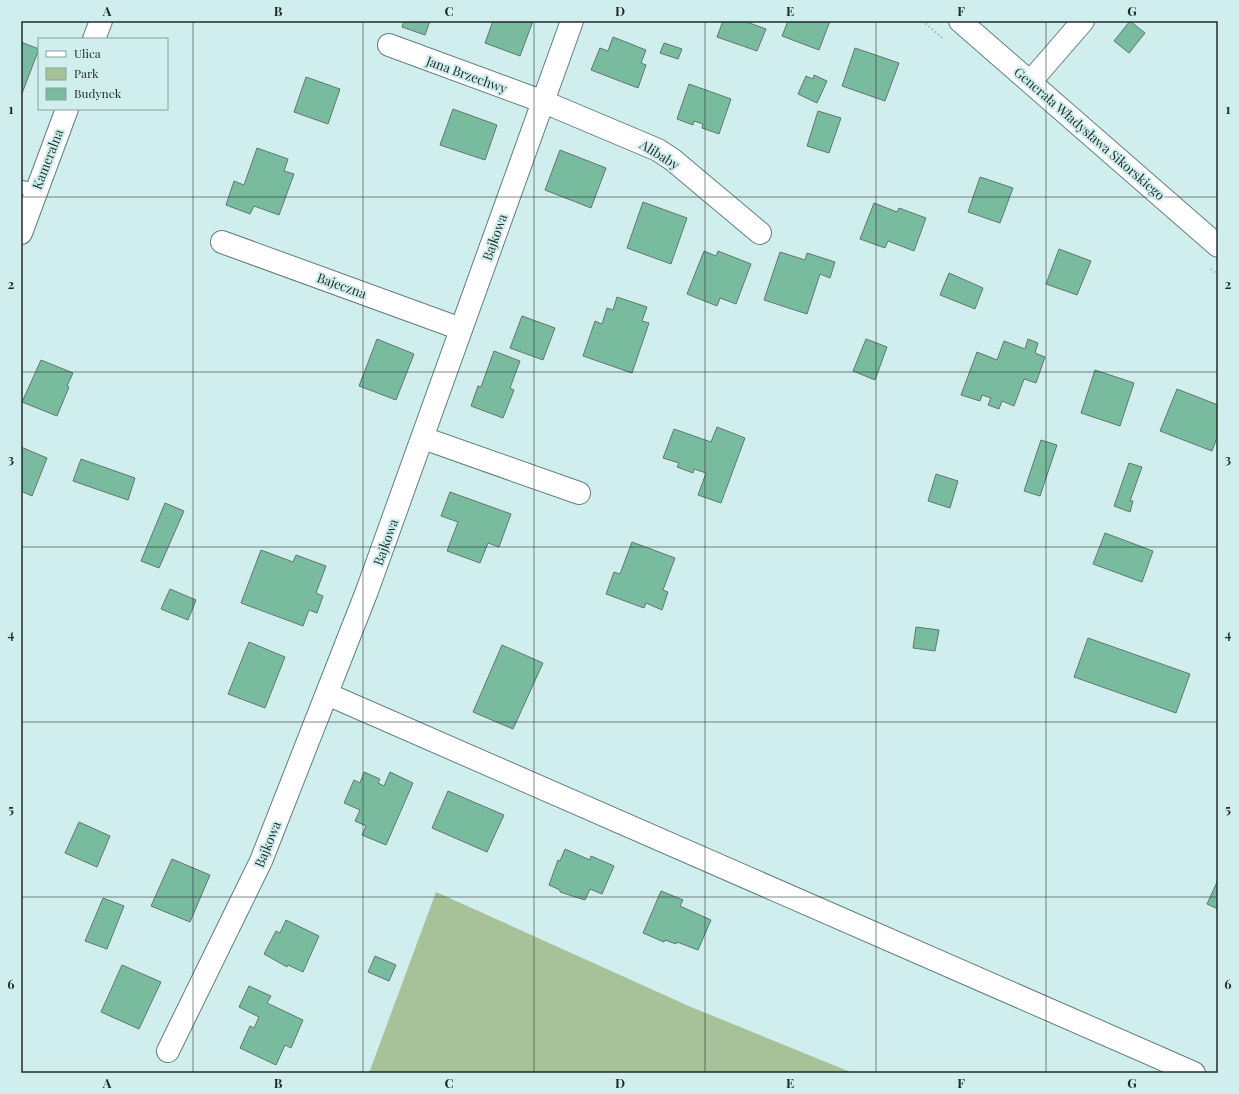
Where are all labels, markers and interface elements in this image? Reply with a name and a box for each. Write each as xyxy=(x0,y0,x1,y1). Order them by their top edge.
text: A xyxy=(102,2,112,19)
text: B xyxy=(274,2,283,19)
text: C xyxy=(444,2,454,19)
text: D xyxy=(615,2,625,19)
text: E xyxy=(786,2,794,19)
text: F xyxy=(957,2,965,19)
text: G xyxy=(1127,2,1137,19)
legend xyxy=(38,38,168,110)
text: Ulica xyxy=(74,45,101,61)
street label: Jana Brzechwy xyxy=(423,51,510,97)
street label: Generała Władysława Sikorskiego xyxy=(1011,63,1169,203)
text: Park xyxy=(74,65,99,81)
text: Budynek xyxy=(74,85,122,101)
text: 1 xyxy=(9,100,14,117)
text: 1 xyxy=(1226,100,1231,117)
street label: Kameralna xyxy=(28,126,66,192)
street label: Alibaby xyxy=(636,135,683,173)
street label: Bajkowa xyxy=(478,211,510,263)
street label: Bajeczna xyxy=(315,268,370,302)
text: 2 xyxy=(8,275,15,292)
text: 2 xyxy=(1225,275,1232,292)
text: 3 xyxy=(8,450,14,467)
text: 3 xyxy=(1225,450,1231,467)
street label: Bajkowa xyxy=(369,516,401,568)
text: 4 xyxy=(8,625,15,642)
text: 4 xyxy=(1225,625,1232,642)
text: 5 xyxy=(8,800,14,817)
text: 5 xyxy=(1225,800,1231,817)
street label: Bajkowa xyxy=(250,818,284,870)
text: 6 xyxy=(7,975,15,992)
text: 6 xyxy=(1224,975,1232,992)
text: A xyxy=(102,1074,112,1091)
text: B xyxy=(274,1074,283,1091)
text: C xyxy=(444,1074,454,1091)
text: D xyxy=(615,1074,625,1091)
text: E xyxy=(786,1074,794,1091)
text: F xyxy=(957,1074,965,1091)
text: G xyxy=(1127,1074,1137,1091)

